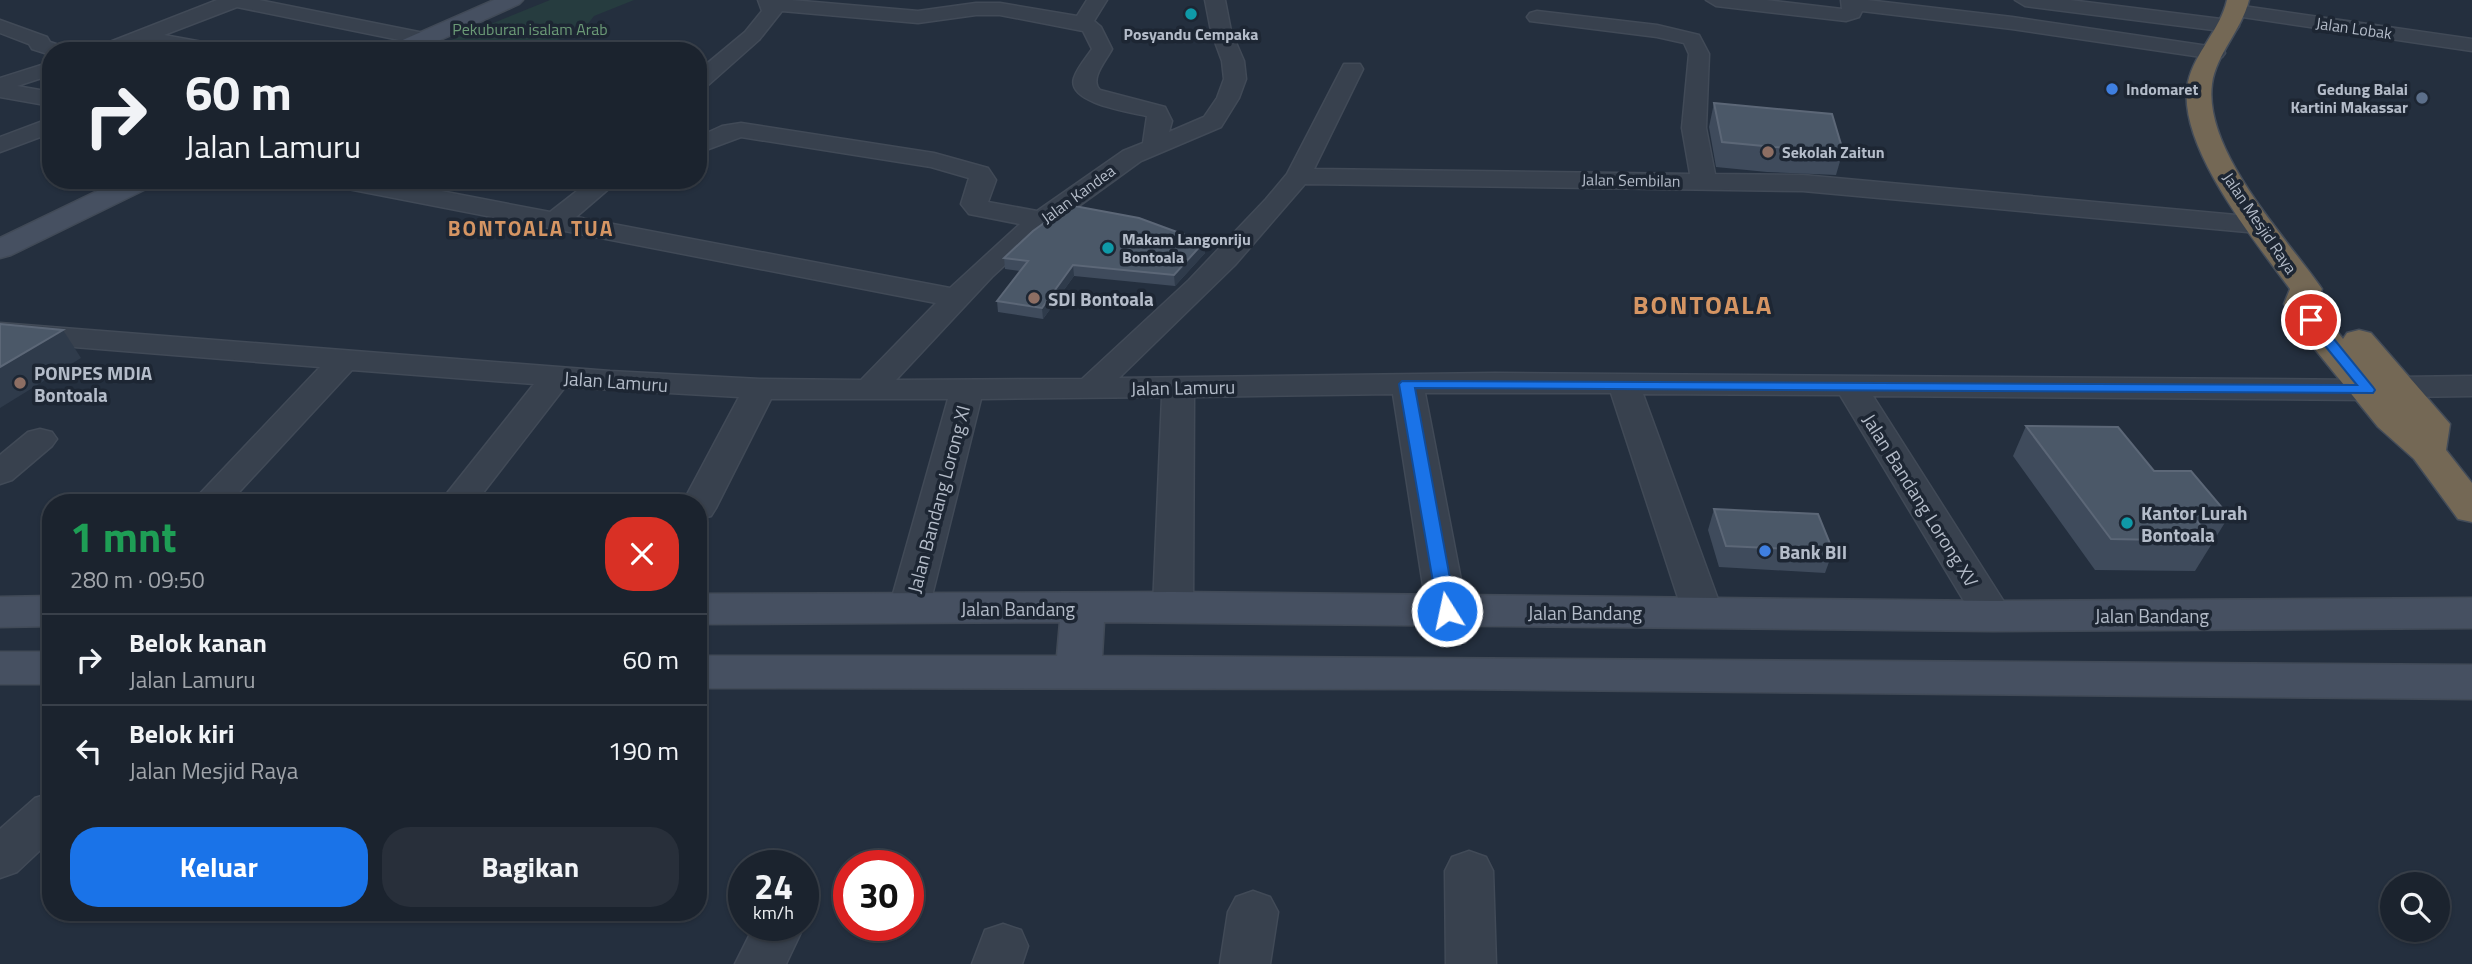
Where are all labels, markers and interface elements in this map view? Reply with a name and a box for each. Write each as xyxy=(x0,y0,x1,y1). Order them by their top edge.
marker: Posyandu Cempaka xyxy=(1183,6,1199,22)
street label: Jalan Lobak xyxy=(2314,11,2394,45)
park label: Pekuburan isalam Arab xyxy=(452,17,608,41)
place label: Posyandu Cempaka xyxy=(1124,22,1258,46)
text: 60 m xyxy=(185,54,292,129)
icon: right xyxy=(70,70,161,161)
place label: Indomaret xyxy=(2126,77,2198,101)
place label: Gedung Balai Kartini Makassar xyxy=(2290,77,2408,119)
marker: Indomaret xyxy=(2104,81,2120,97)
marker: Gedung Balai Kartini Makassar xyxy=(2414,90,2430,106)
text: Jalan Lamuru xyxy=(185,122,361,170)
place label: Sekolah Zaitun xyxy=(1782,140,1885,164)
marker: Sekolah Zaitun xyxy=(1760,144,1776,160)
street label: Jalan Kandea xyxy=(1036,159,1120,229)
street label: Jalan Sembilan xyxy=(1581,167,1681,193)
street label: Jalan Mesjid Raya xyxy=(2217,167,2303,279)
district label: BONTOALA TUA xyxy=(448,212,614,244)
place label: Makam Langonriju Bontoala xyxy=(1122,227,1251,269)
marker: Makam Langonriju Bontoala xyxy=(1100,240,1116,256)
place label: SDI Bontoala xyxy=(1048,284,1154,313)
district label: BONTOALA xyxy=(1633,285,1773,324)
marker: SDI Bontoala xyxy=(1026,290,1042,306)
pin xyxy=(2281,290,2341,350)
icon: arrive xyxy=(2292,301,2330,339)
place label: PONPES MDIA Bontoala xyxy=(34,358,153,409)
street label: Jalan Lamuru xyxy=(563,363,669,399)
street label: Jalan Lamuru xyxy=(1130,372,1236,402)
marker: PONPES MDIA Bontoala xyxy=(12,375,28,391)
street label: Jalan Bandang Lorong XI xyxy=(899,402,977,596)
street label: Jalan Bandang Lorong XV xyxy=(1856,408,1986,592)
place label: Kantor Lurah Bontoala xyxy=(2141,498,2247,549)
text: 1 mnt xyxy=(70,504,177,568)
marker: Kantor Lurah Bontoala xyxy=(2119,515,2135,531)
button: close xyxy=(605,517,679,591)
place label: Bank BII xyxy=(1779,537,1847,566)
marker: Bank BII xyxy=(1757,543,1773,559)
text: 280 m · 09:50 xyxy=(70,562,205,597)
position arrow xyxy=(1410,574,1484,648)
street label: Jalan Bandang xyxy=(961,594,1075,623)
street label: Jalan Bandang xyxy=(1528,598,1642,627)
street label: Jalan Bandang xyxy=(2095,601,2209,630)
text: Belok kanan xyxy=(129,623,267,662)
text: 60 m xyxy=(622,640,679,679)
icon: right xyxy=(70,641,108,679)
text: Jalan Lamuru xyxy=(129,662,256,697)
text: Belok kiri xyxy=(129,714,235,753)
text: 190 m xyxy=(608,731,679,770)
icon: left xyxy=(70,732,108,770)
text: Jalan Mesjid Raya xyxy=(129,753,298,788)
button: Keluar xyxy=(70,827,368,907)
button: Bagikan xyxy=(382,827,679,907)
speed limit sign: 30 xyxy=(833,850,924,941)
text: 24 xyxy=(754,859,793,913)
map controls xyxy=(2380,872,2450,942)
button: search xyxy=(2380,872,2450,942)
text: km/h xyxy=(753,899,794,926)

